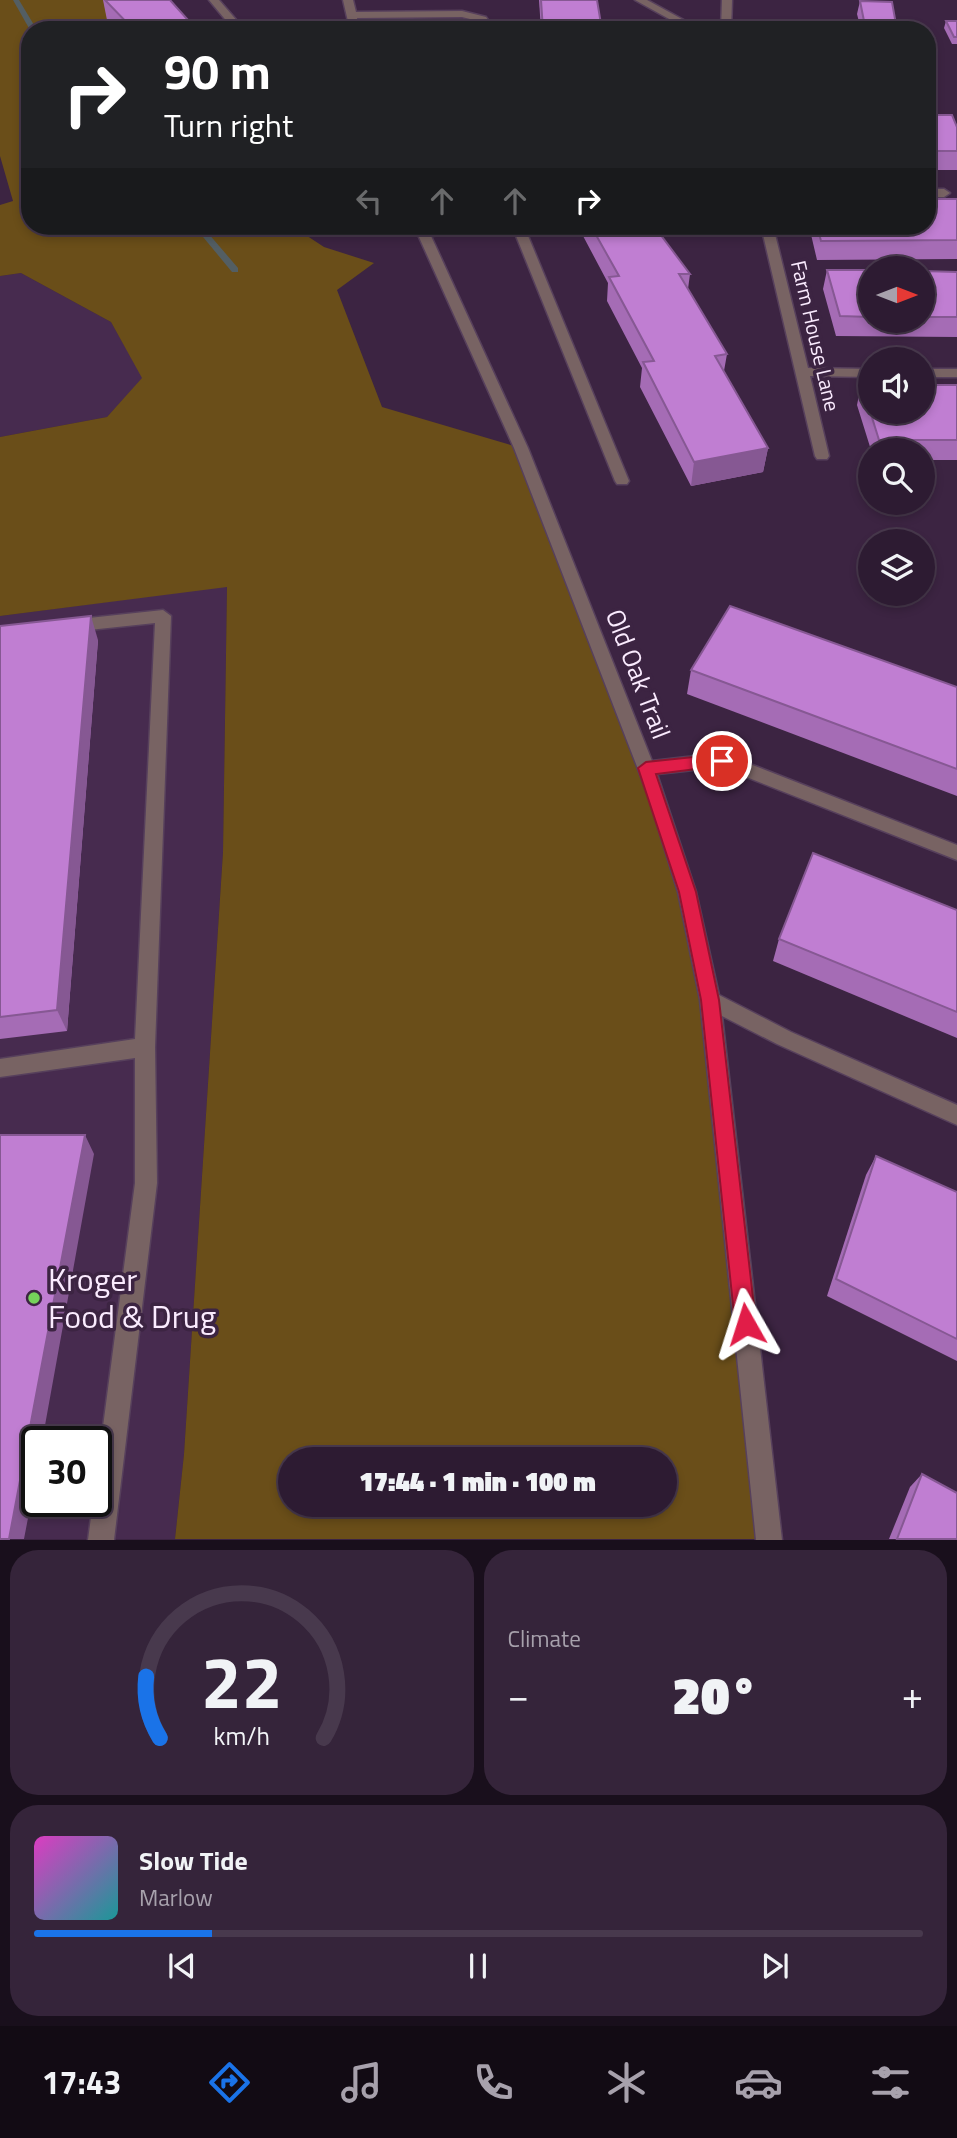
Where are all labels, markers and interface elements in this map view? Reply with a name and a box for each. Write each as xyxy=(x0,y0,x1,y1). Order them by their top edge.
text: 90 m xyxy=(164,33,271,108)
icon: right xyxy=(49,49,140,140)
text: Turn right xyxy=(164,101,293,149)
icon: left xyxy=(350,182,388,220)
icon: ahead xyxy=(423,182,461,220)
icon: ahead xyxy=(496,182,534,220)
icon: right xyxy=(569,182,607,220)
north arrow xyxy=(858,256,934,332)
map controls xyxy=(858,256,935,606)
street label: Farm House Lane xyxy=(783,257,849,414)
button: sound xyxy=(858,347,935,424)
button: search xyxy=(858,438,935,515)
button: layers xyxy=(858,529,935,606)
street label: Old Oak Trail xyxy=(596,603,681,744)
pin xyxy=(692,731,752,791)
icon: arrive xyxy=(703,742,741,780)
place label: Kroger Food & Drug xyxy=(48,1255,216,1340)
position arrow xyxy=(709,1287,783,1361)
marker: Kroger Food & Drug xyxy=(26,1290,42,1306)
speed limit sign: 30 xyxy=(21,1426,112,1517)
text: 17:44 · 1 min · 100 m xyxy=(359,1462,596,1501)
text: Climate xyxy=(508,1621,581,1656)
text: 22 xyxy=(201,1627,283,1737)
text: 20° xyxy=(672,1655,758,1734)
text: − xyxy=(508,1666,529,1724)
text: + xyxy=(902,1666,923,1724)
text: km/h xyxy=(213,1717,270,1755)
text: Slow Tide xyxy=(139,1841,248,1880)
text: Marlow xyxy=(139,1880,213,1915)
icon: previous xyxy=(163,1947,201,1985)
icon: pause xyxy=(459,1947,497,1985)
icon: next xyxy=(756,1947,794,1985)
text: 17:43 xyxy=(42,2058,122,2106)
icon: directions xyxy=(205,2058,254,2107)
icon: music xyxy=(337,2058,386,2107)
icon: phone xyxy=(469,2058,518,2107)
icon: climate xyxy=(602,2058,651,2107)
icon: car xyxy=(734,2058,783,2107)
icon: filters xyxy=(866,2058,915,2107)

